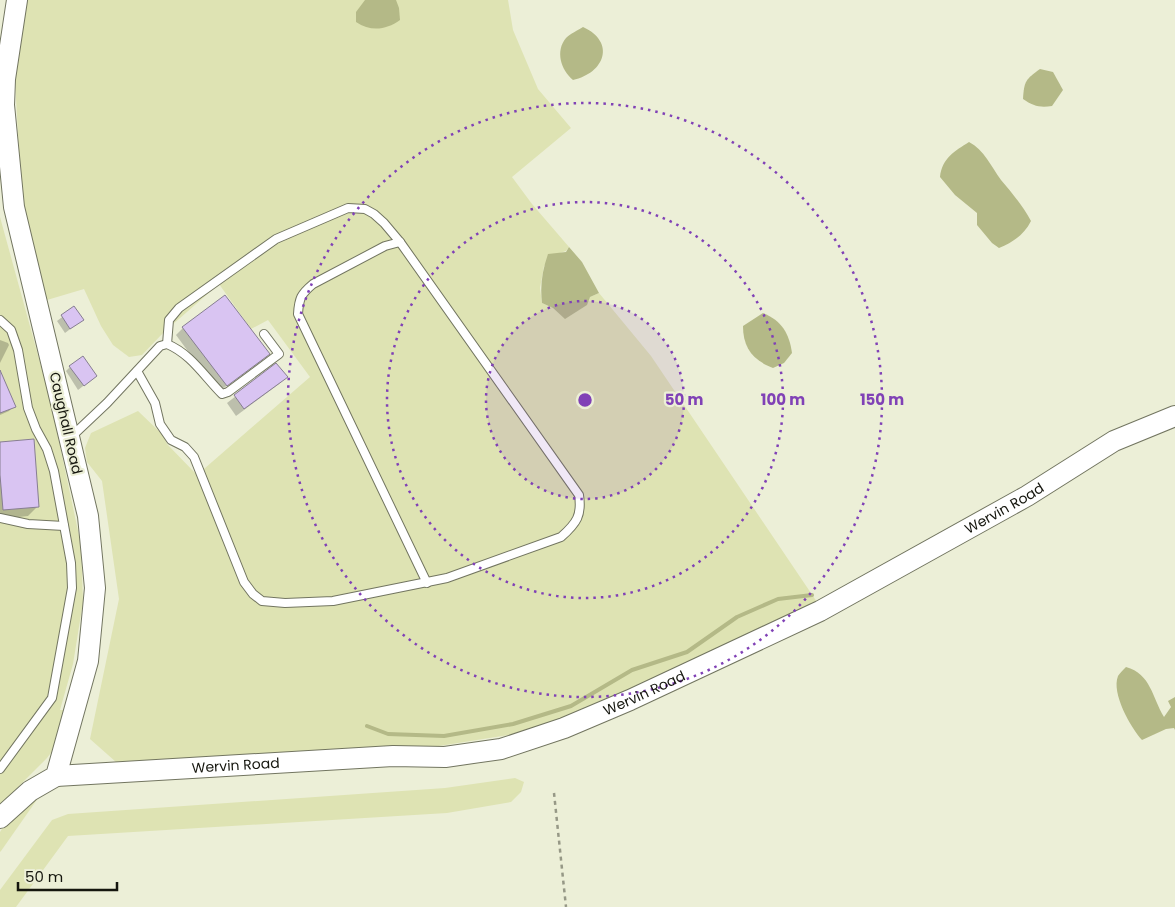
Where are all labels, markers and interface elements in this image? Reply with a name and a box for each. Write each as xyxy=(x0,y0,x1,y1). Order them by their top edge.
street label: Caughall Road xyxy=(45,370,87,476)
text: 50 m xyxy=(665,389,703,410)
text: 100 m xyxy=(761,389,805,410)
text: 150 m xyxy=(860,389,904,410)
centre of rings xyxy=(576,391,594,409)
street label: Wervin Road xyxy=(961,478,1048,539)
street label: Wervin Road xyxy=(600,666,688,720)
street label: Wervin Road xyxy=(191,753,280,778)
scale bar xyxy=(18,860,116,892)
text: 50 m xyxy=(25,866,63,887)

